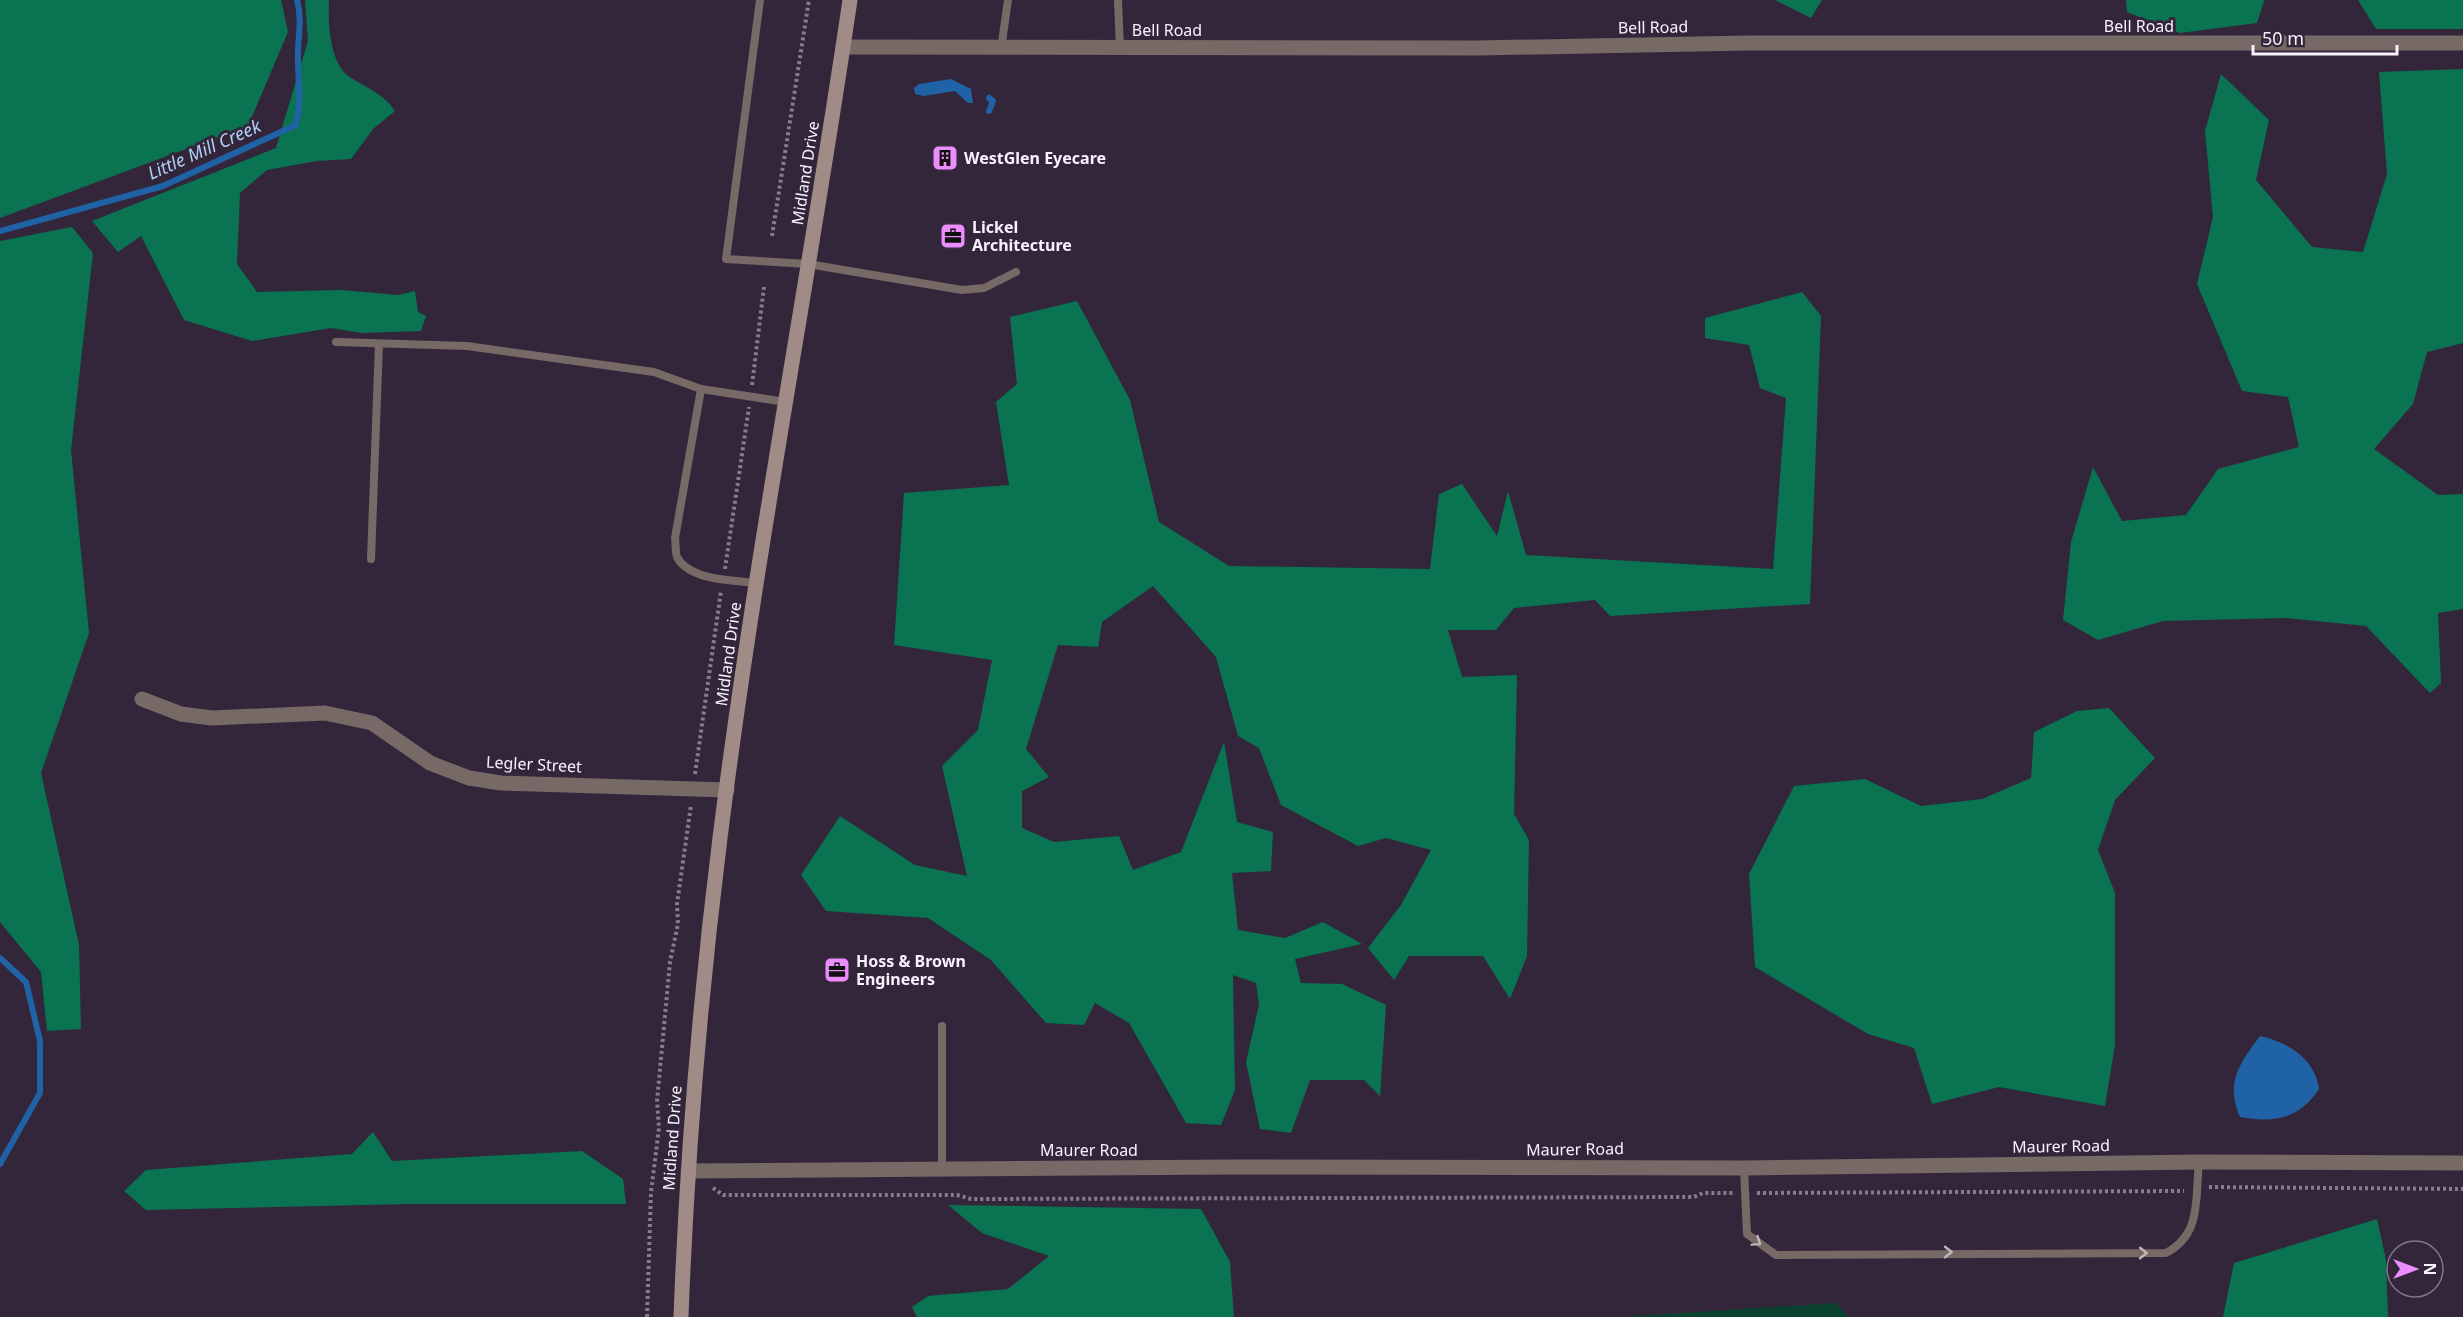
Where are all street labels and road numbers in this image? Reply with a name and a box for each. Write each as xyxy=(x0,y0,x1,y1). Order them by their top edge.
street label: Bell Road xyxy=(1618,15,1688,39)
street label: Bell Road xyxy=(2104,15,2174,37)
street label: Bell Road xyxy=(1132,19,1202,41)
street label: Midland Drive xyxy=(786,119,824,227)
street label: Midland Drive xyxy=(710,600,746,708)
street label: Legler Street xyxy=(486,751,583,778)
street label: Midland Drive xyxy=(657,1085,687,1191)
street label: Maurer Road xyxy=(2012,1134,2110,1158)
street label: Maurer Road xyxy=(1526,1137,1624,1161)
street label: Maurer Road xyxy=(1040,1139,1138,1161)

